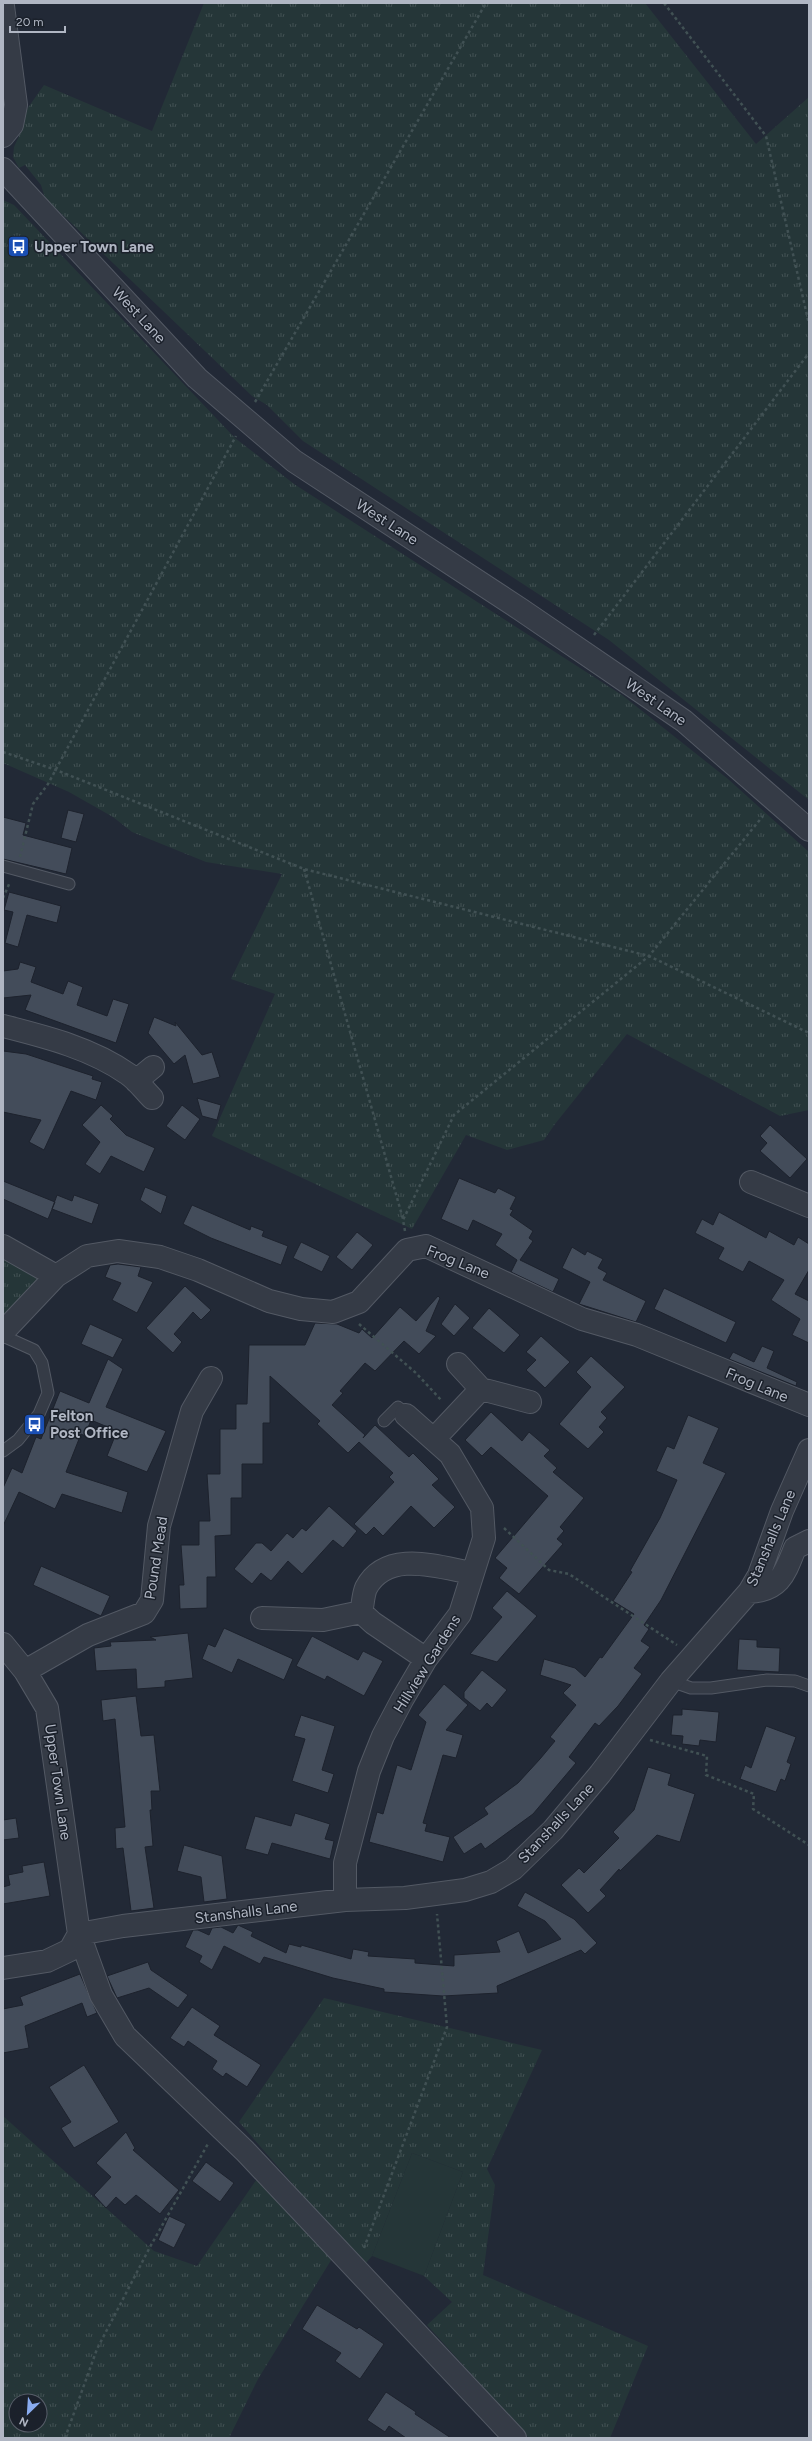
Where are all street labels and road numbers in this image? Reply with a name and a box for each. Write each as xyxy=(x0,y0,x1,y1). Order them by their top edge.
street label: West Lane xyxy=(108,283,170,347)
street label: West Lane xyxy=(353,495,421,549)
street label: West Lane xyxy=(622,674,690,730)
street label: Frog Lane xyxy=(424,1241,492,1283)
street label: Frog Lane xyxy=(723,1364,791,1406)
street label: Stanshalls Lane xyxy=(743,1487,799,1589)
street label: Pound Mead xyxy=(141,1515,171,1601)
street label: Hillview Gardens xyxy=(390,1612,464,1716)
street label: Upper Town Lane xyxy=(41,1723,75,1841)
street label: Stanshalls Lane xyxy=(514,1779,598,1867)
street label: Stanshalls Lane xyxy=(194,1897,298,1927)

